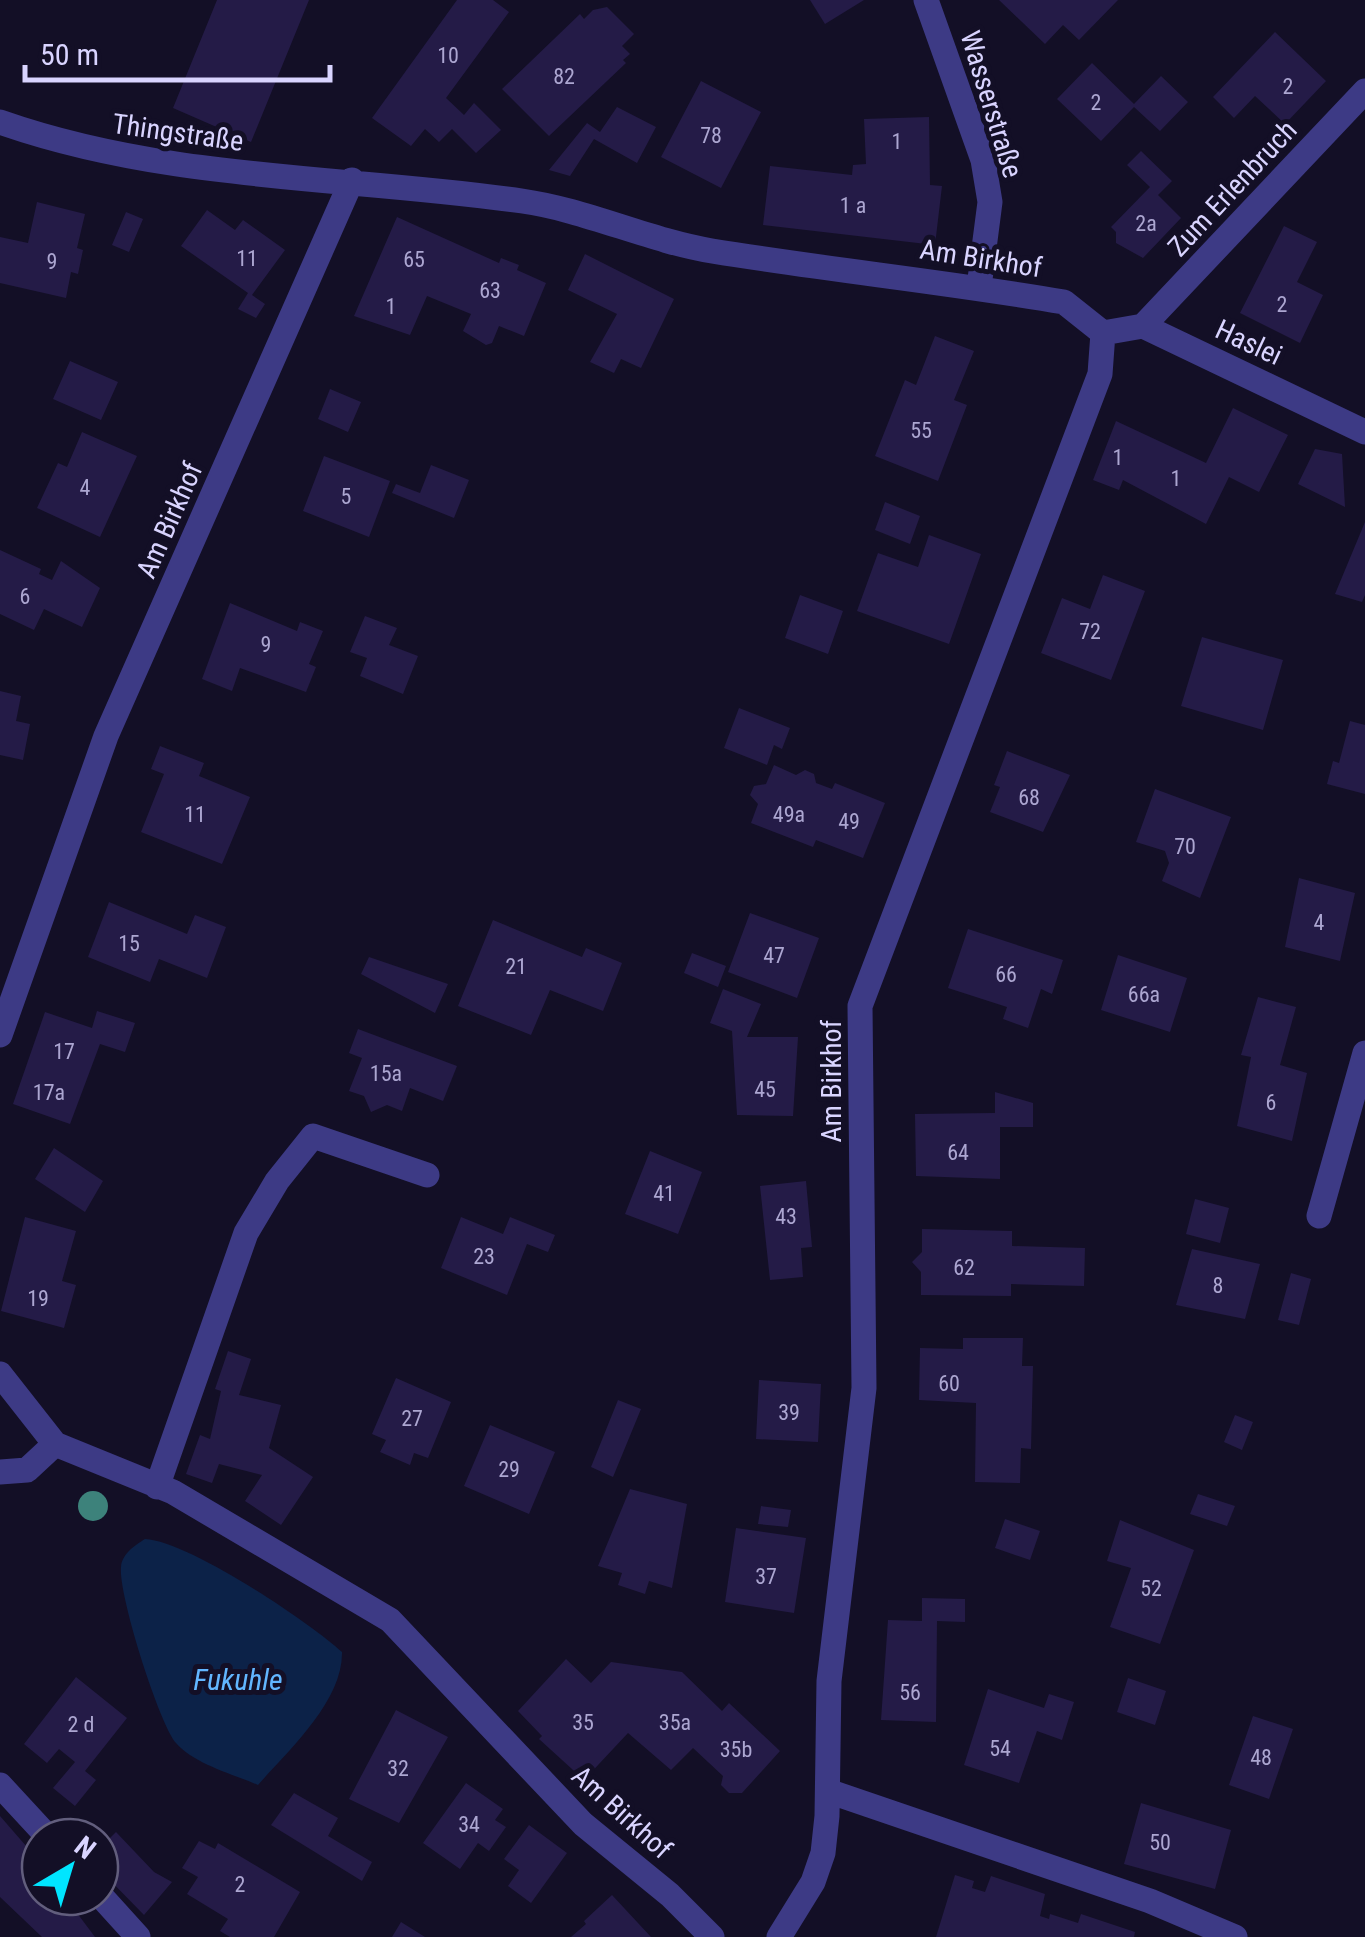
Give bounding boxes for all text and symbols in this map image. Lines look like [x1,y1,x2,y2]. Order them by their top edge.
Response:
scale bar [25,20,330,82]
street label: Wasserstraße [954,27,1029,182]
text: 50 m [40,37,99,72]
house number: 10 [437,43,459,68]
house number: 82 [553,64,575,89]
house number: 2 [1283,74,1293,99]
house number: 2 [1091,90,1101,115]
street label: Thingstraße [110,107,246,158]
street label: Zum Erlenbruch [1161,114,1304,263]
house number: 78 [700,123,722,148]
house number: 1 [892,129,902,154]
house number: 1 a [840,193,866,218]
house number: 2a [1135,211,1157,236]
street label: Am Birkhof [918,233,1044,284]
house number: 11 [236,246,258,271]
house number: 65 [403,247,425,272]
house number: 9 [47,249,57,274]
house number: 63 [479,278,501,303]
house number: 2 [1277,292,1287,317]
house number: 1 [386,294,396,319]
street label: Haslei [1210,313,1287,372]
house number: 55 [910,418,932,443]
house number: 1 [1113,445,1123,470]
street label: Am Birkhof [129,457,210,583]
house number: 1 [1171,466,1181,491]
house number: 4 [80,475,91,500]
house number: 5 [341,484,351,509]
house number: 6 [20,584,30,609]
house number: 72 [1079,619,1101,644]
house number: 9 [261,632,271,657]
house number: 68 [1018,785,1040,810]
house number: 11 [184,802,206,827]
house number: 49a [773,802,805,827]
house number: 49 [838,809,860,834]
house number: 70 [1174,834,1196,859]
house number: 4 [1314,910,1325,935]
house number: 15 [118,931,140,956]
house number: 47 [763,943,785,968]
house number: 21 [505,954,527,979]
house number: 66 [995,962,1017,987]
house number: 66a [1128,982,1160,1007]
street label: Am Birkhof [815,1019,848,1142]
house number: 17 [53,1039,75,1064]
house number: 15a [370,1061,402,1086]
house number: 45 [754,1077,776,1102]
house number: 17a [33,1080,65,1105]
house number: 6 [1266,1090,1276,1115]
house number: 64 [947,1140,969,1165]
house number: 41 [653,1181,675,1206]
house number: 43 [775,1204,797,1229]
house number: 23 [473,1244,495,1269]
house number: 62 [953,1255,975,1280]
house number: 8 [1213,1273,1223,1298]
house number: 19 [27,1286,49,1311]
house number: 60 [938,1371,960,1396]
house number: 39 [778,1400,800,1425]
house number: 27 [401,1406,423,1431]
house number: 29 [498,1457,520,1482]
house number: 37 [755,1564,777,1589]
house number: 52 [1140,1576,1162,1601]
water label: Fukuhle [193,1662,283,1697]
house number: 56 [899,1680,921,1705]
house number: 35 [572,1710,594,1735]
house number: 35a [659,1710,691,1735]
house number: 2 d [68,1712,94,1737]
house number: 54 [989,1736,1011,1761]
house number: 35b [720,1737,752,1762]
house number: 48 [1250,1745,1272,1770]
house number: 32 [387,1756,409,1781]
street label: Am Birkhof [565,1759,678,1866]
house number: 34 [458,1812,480,1837]
north arrow [20,1817,120,1917]
text: N [68,1829,102,1866]
house number: 50 [1149,1830,1171,1855]
house number: 2 [235,1872,245,1897]

